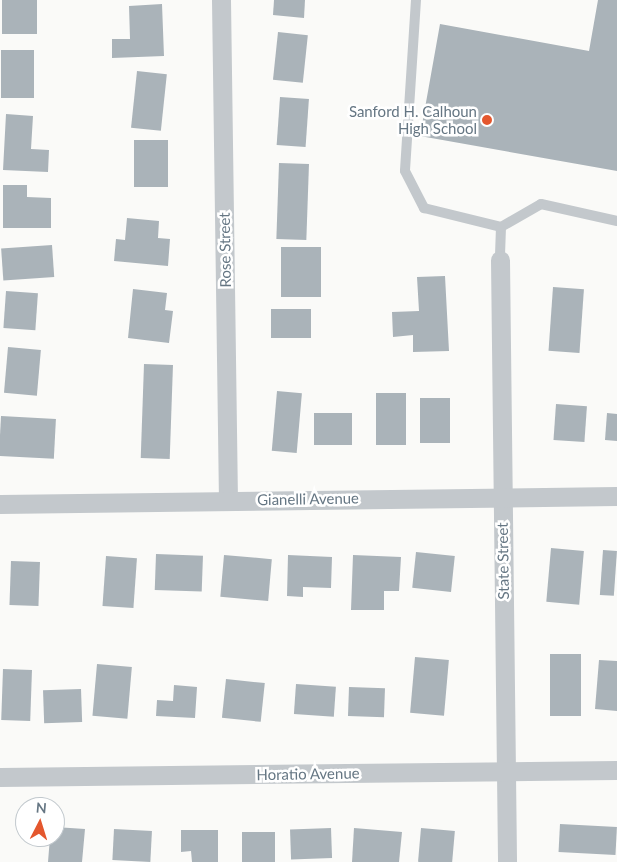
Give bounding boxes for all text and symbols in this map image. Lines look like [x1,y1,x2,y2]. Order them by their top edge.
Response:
place label: Sanford H. Calhoun High School [349,102,477,137]
marker: Sanford H. Calhoun High School [481,114,493,126]
street label: Rose Street [215,212,235,288]
street label: Gianelli Avenue [257,489,359,509]
street label: State Street [493,522,513,600]
street label: Horatio Avenue [256,764,360,784]
north arrow [15,797,65,847]
text: N [35,799,47,816]

